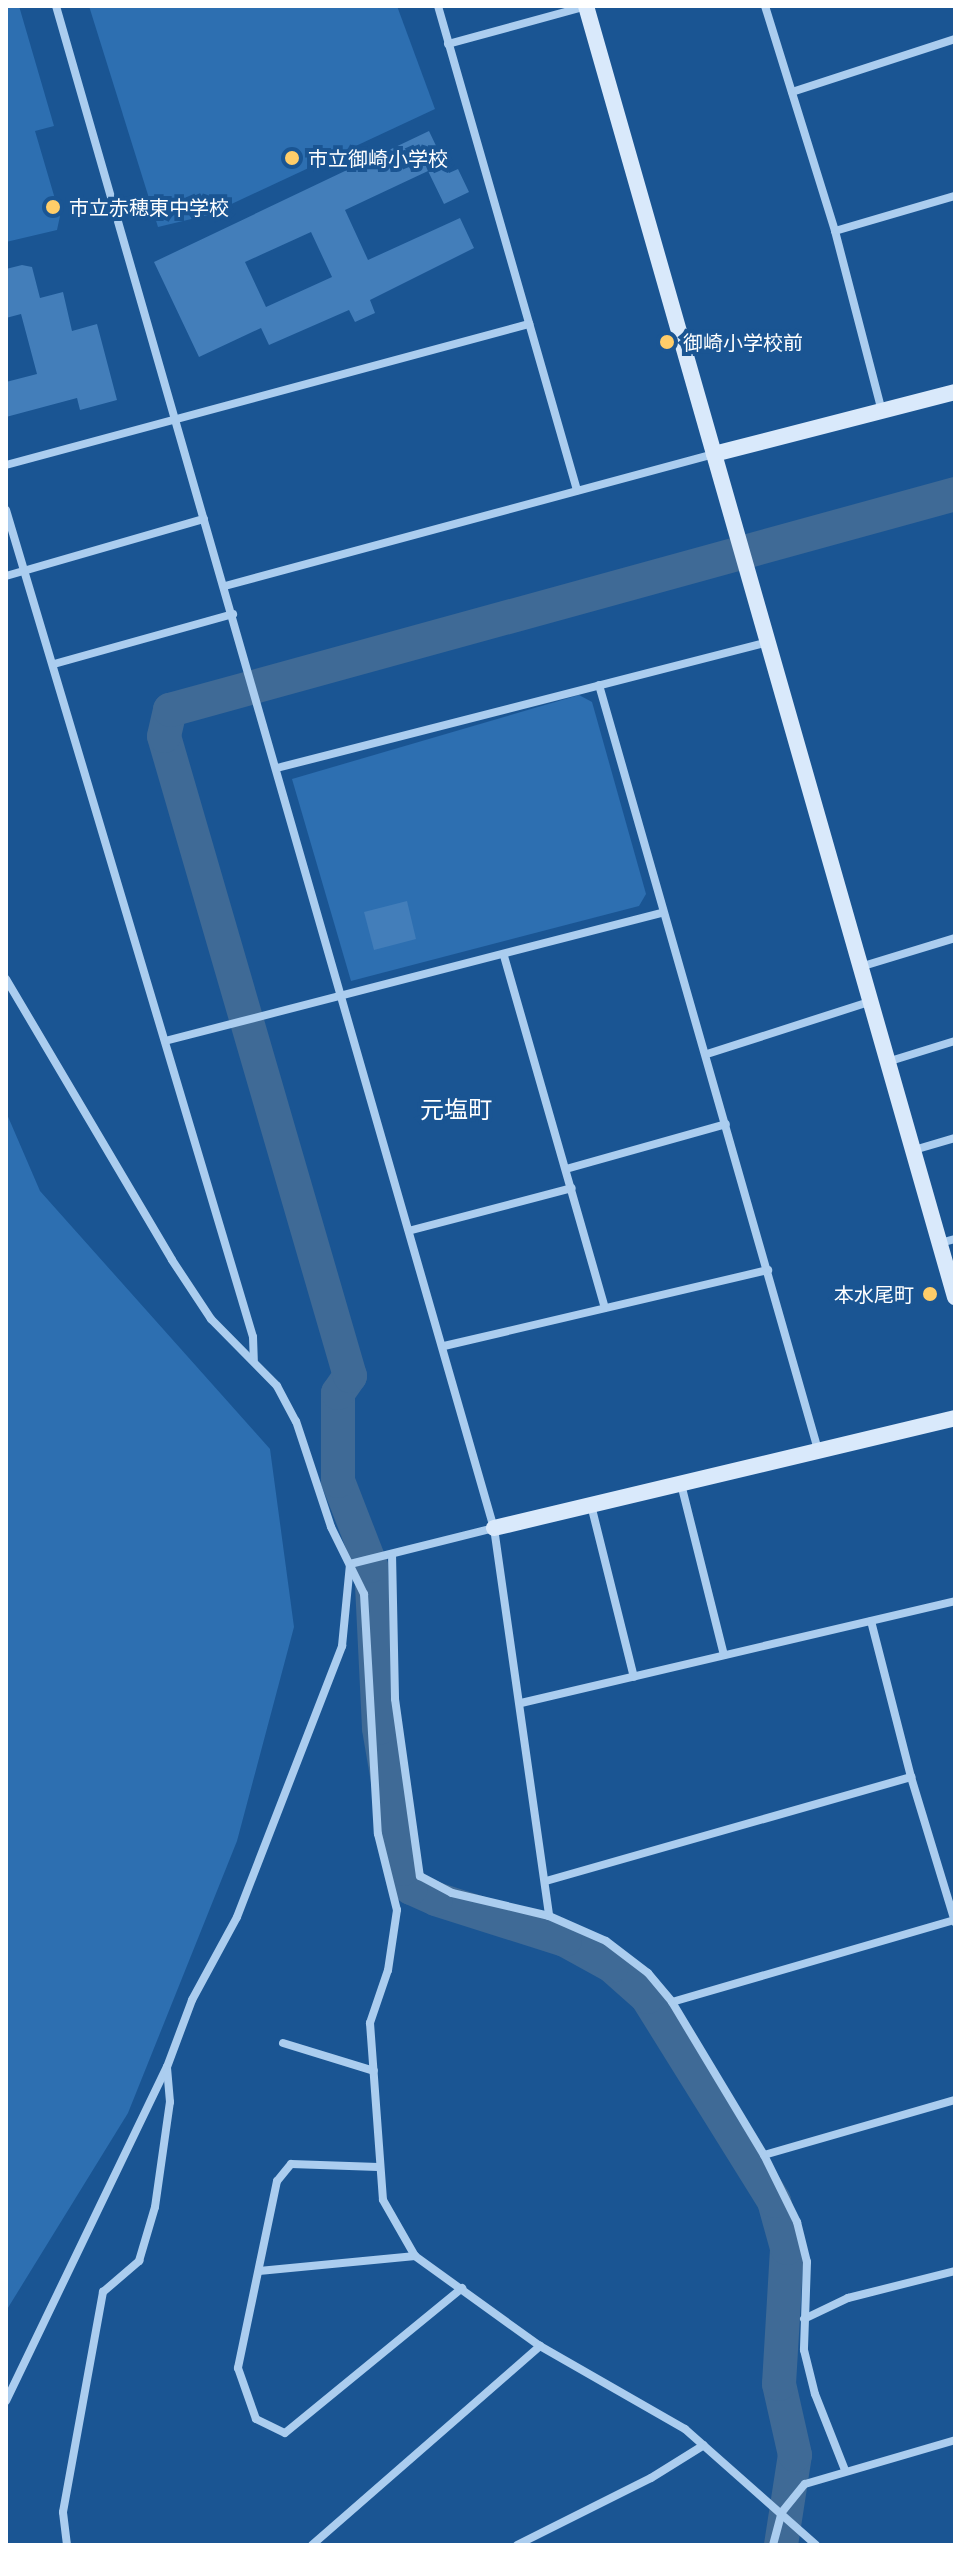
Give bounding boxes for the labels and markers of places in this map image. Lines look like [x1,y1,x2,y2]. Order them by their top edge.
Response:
place label: 市立御崎小学校 [308,146,448,170]
marker: 市立御崎小学校 [283,149,301,167]
place label: 市立赤穂東中学校 [69,195,229,219]
marker: 市立赤穂東中学校 [44,198,62,216]
place label: 御崎小学校前 [683,330,803,354]
marker: 御崎小学校前 [658,333,676,351]
place label: 本水尾町 [834,1282,914,1306]
marker: 本水尾町 [921,1285,939,1303]

